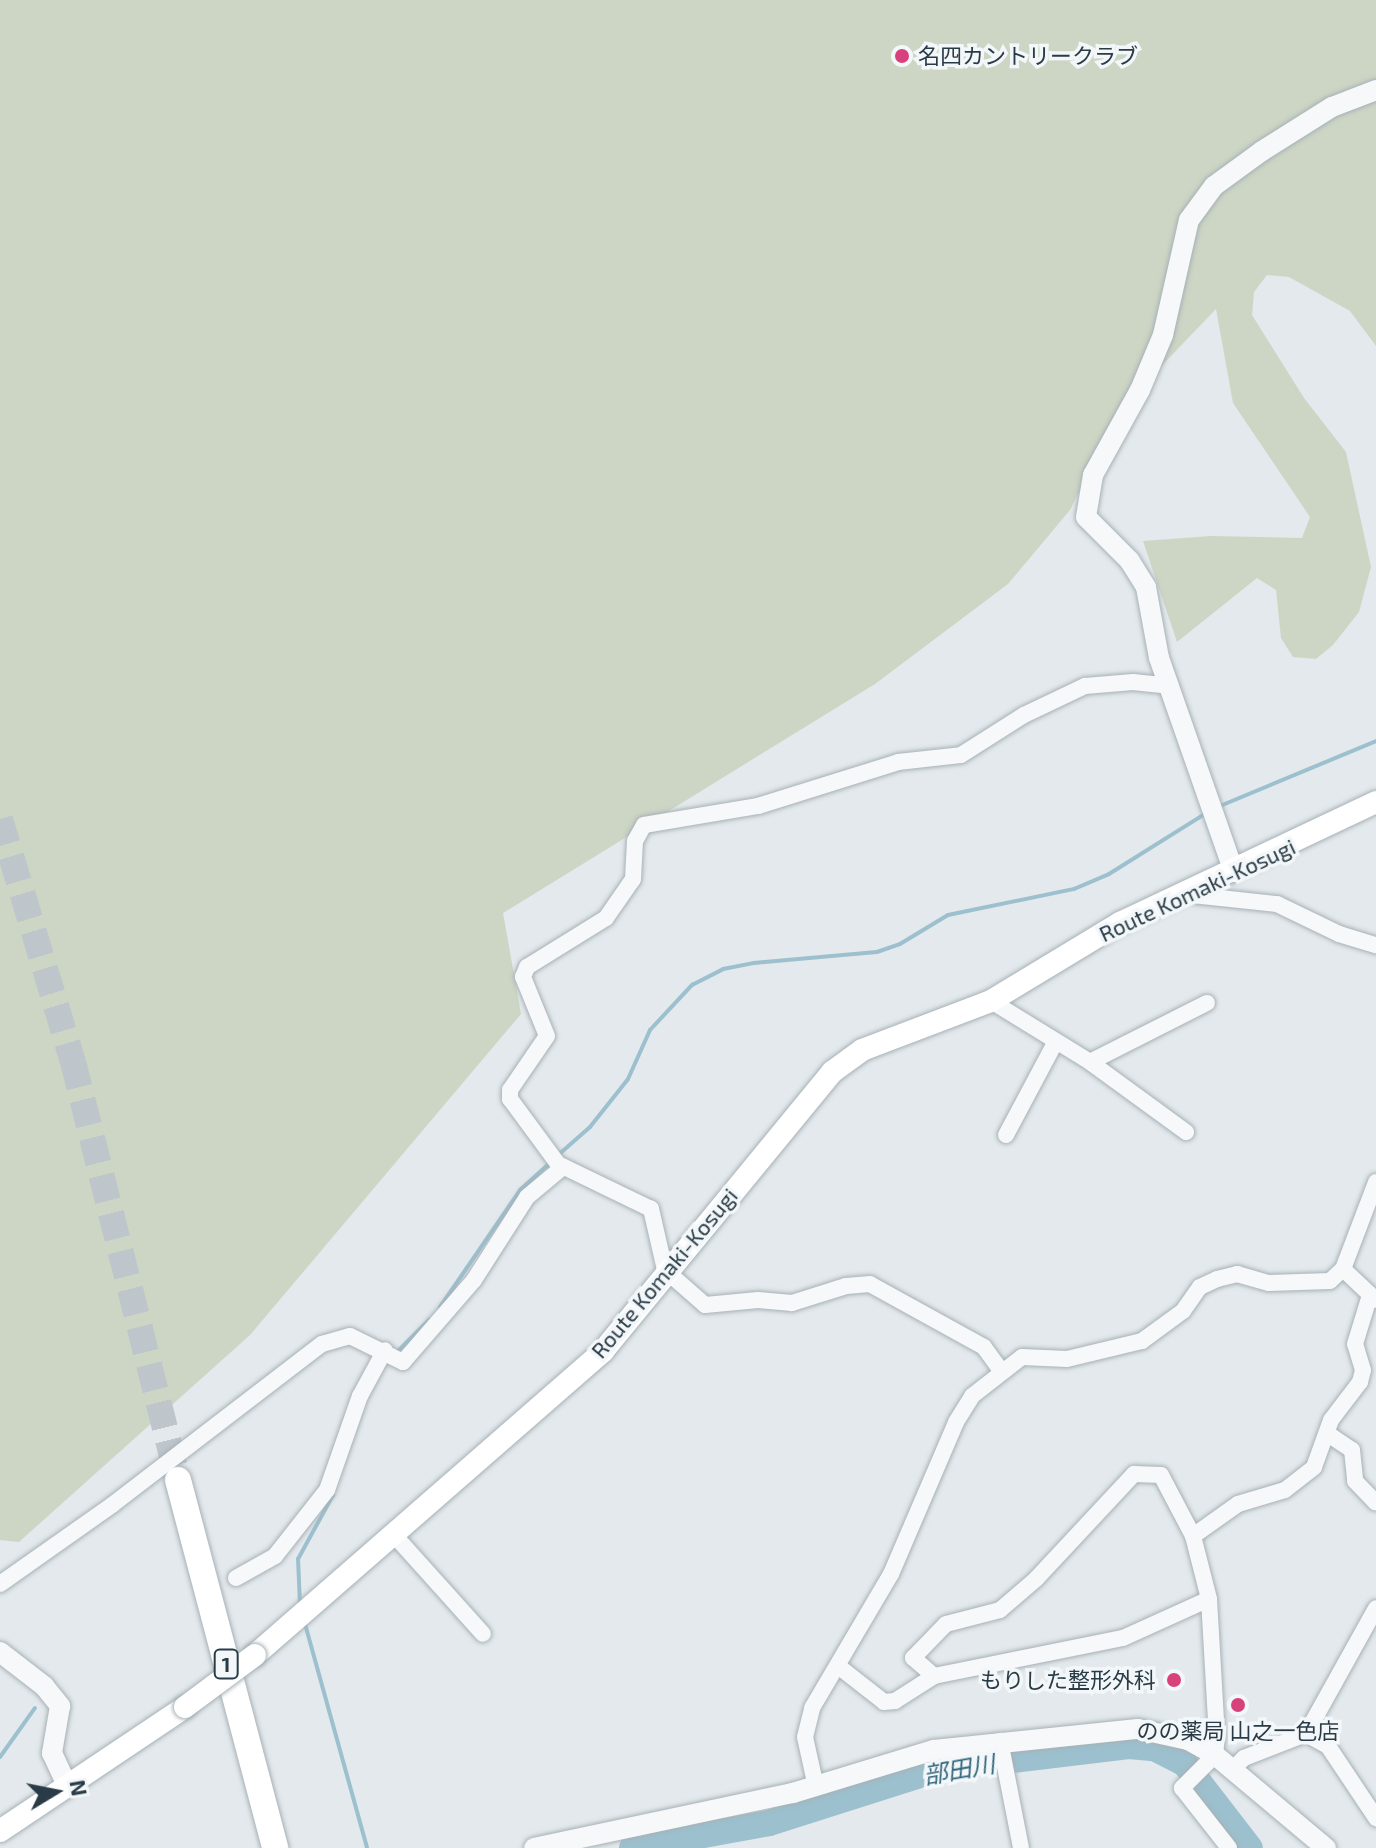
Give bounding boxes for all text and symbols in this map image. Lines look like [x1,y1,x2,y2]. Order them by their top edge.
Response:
place label: 名四カントリークラブ [918,43,1138,69]
marker: 名四カントリークラブ [893,47,911,65]
street label: Route Komaki-Kosugi [1095,833,1299,947]
street label: Route Komaki-Kosugi [585,1183,743,1363]
road number: 1 [212,1648,240,1680]
place label: もりした整形外科 [980,1667,1156,1693]
marker: もりした整形外科 [1163,1669,1185,1691]
marker: のの薬局 山之一色店 [1229,1696,1247,1714]
place label: のの薬局 山之一色店 [1137,1718,1339,1744]
water label: 部田川 [921,1749,997,1789]
north arrow [16,1752,96,1832]
text: N [65,1778,94,1798]

